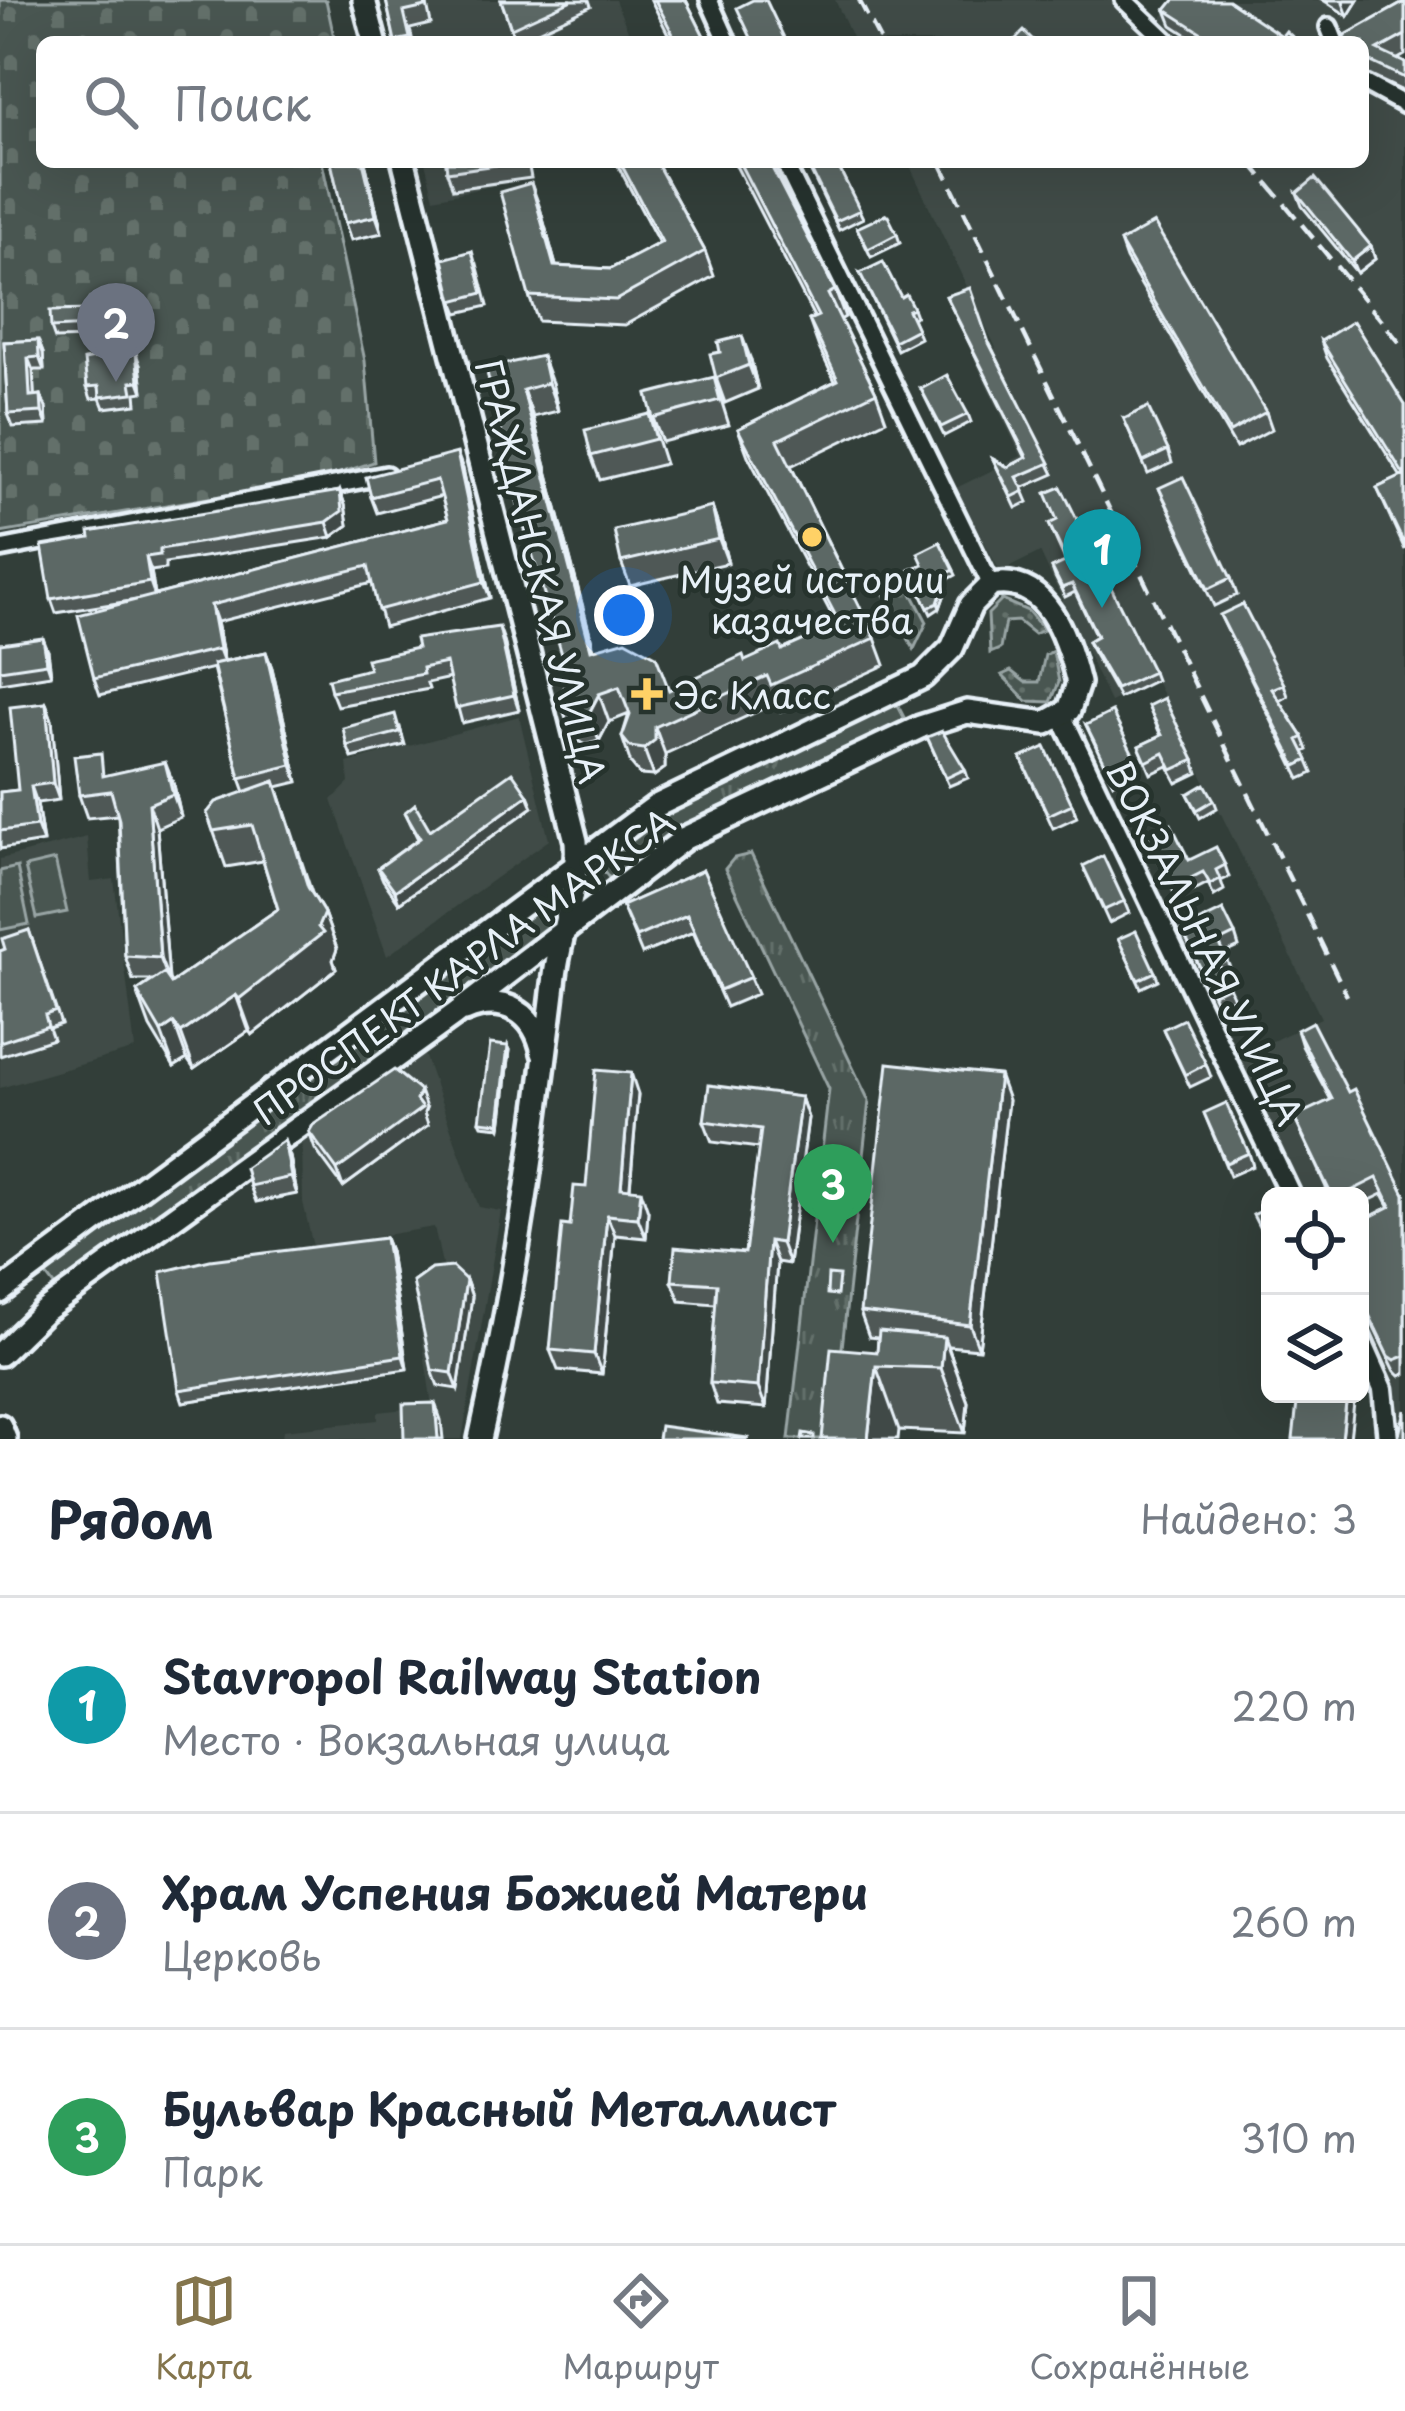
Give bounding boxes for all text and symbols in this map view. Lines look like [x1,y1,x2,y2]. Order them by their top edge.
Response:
search box [36,36,1369,168]
text: Поиск [174,68,311,136]
icon: search [78,69,144,135]
pin: 2 [77,283,155,382]
street label: ГРАЖДАНСКАЯ УЛИЦА [463,353,621,789]
pin: 1 [1063,509,1141,608]
marker: Музей истории казачества [799,524,825,550]
place label: Музей истории казачества [679,551,945,646]
your location [594,585,654,645]
place label: Эс Класс [674,667,831,721]
marker: Эс Класс [631,678,663,710]
street label: ВОКЗАЛЬНАЯ УЛИЦА [1094,750,1318,1134]
street label: ПРОСПЕКТ КАРЛА МАРКСА [241,793,685,1137]
pin: 3 [794,1144,872,1243]
map controls [1261,1187,1369,1403]
button: locate [1261,1187,1369,1295]
button: layers [1261,1295,1369,1403]
text: Рядом [48,1479,214,1556]
text: Найдено: 3 [1140,1488,1357,1547]
text: Stavropol Railway Station [162,1641,762,1709]
text: 1 [78,1675,96,1734]
text: 220 m [1232,1675,1357,1734]
text: Место · Вокзальная улица [162,1709,670,1768]
text: Храм Успения Божией Матери [162,1857,868,1925]
text: 2 [73,1891,101,1950]
text: 260 m [1230,1891,1357,1950]
text: Церковь [162,1925,321,1984]
text: Бульвар Красный Металлист [162,2073,836,2141]
text: 3 [74,2107,100,2166]
text: 310 m [1240,2107,1357,2166]
text: Парк [162,2141,263,2200]
tab: Карта [155,2268,252,2390]
tab: Маршрут [563,2268,719,2390]
tab: Сохранённые [1029,2268,1250,2390]

